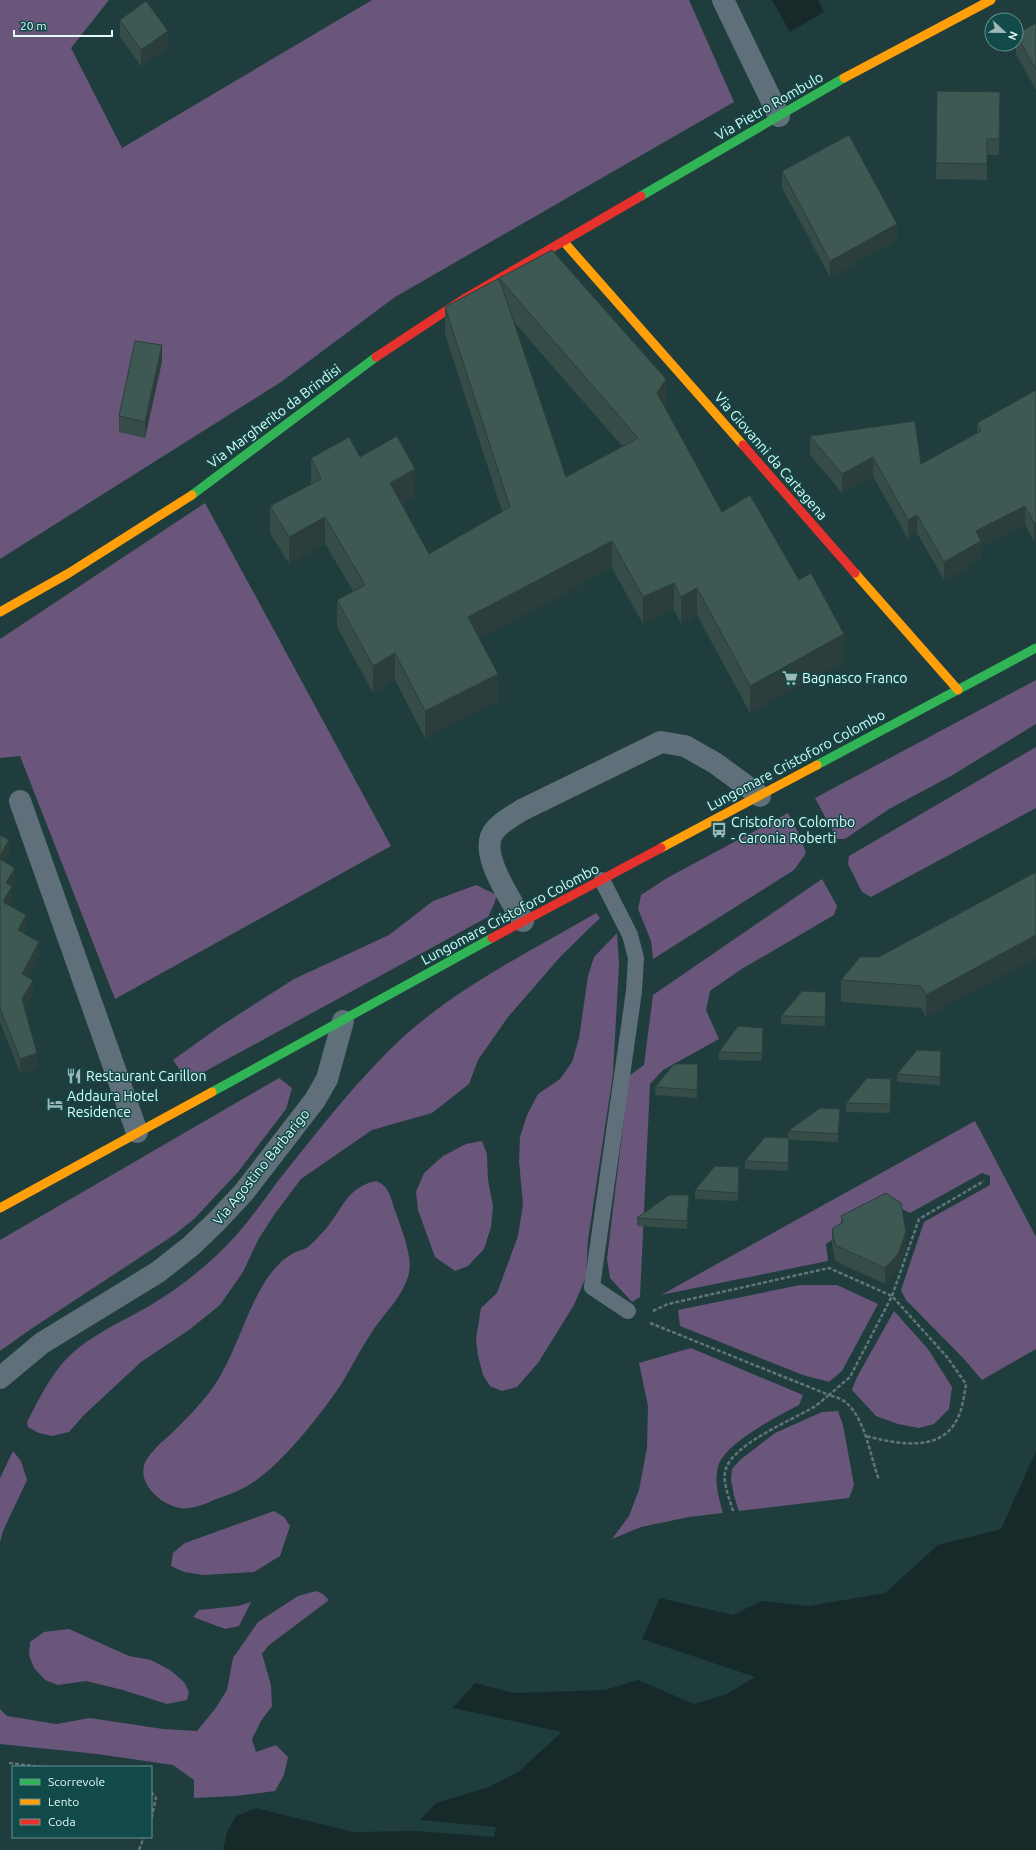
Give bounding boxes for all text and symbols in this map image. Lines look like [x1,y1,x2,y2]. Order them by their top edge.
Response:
scale bar [14,12,112,38]
north arrow [984,12,1024,52]
text: 20 m [20,19,47,32]
text: N [1006,30,1020,42]
street label: Via Pietro Rombulo [712,69,826,143]
street label: Via Margherito da Brindisi [204,361,344,471]
street label: Via Giovanni da Cartagena [711,389,831,523]
supermarket icon: Bagnasco Franco [781,669,799,687]
place label: Bagnasco Franco [802,670,908,686]
street label: Lungomare Cristoforo Colombo [704,706,888,814]
place label: Cristoforo Colombo - Caronia Roberti [731,814,855,846]
bus stop icon: Cristoforo Colombo - Caronia Roberti [710,821,728,839]
street label: Lungomare Cristoforo Colombo [418,860,602,968]
restaurant icon: Restaurant Carillon [65,1067,83,1085]
place label: Restaurant Carillon [86,1068,206,1084]
place label: Addaura Hotel Residence [67,1088,158,1120]
hotel icon: Addaura Hotel Residence [46,1095,64,1113]
street label: Via Agostino Barbarigo [209,1106,313,1228]
legend [12,1766,152,1838]
text: Scorrevole [48,1775,105,1788]
text: Lento [48,1795,79,1808]
text: Coda [48,1815,76,1828]

